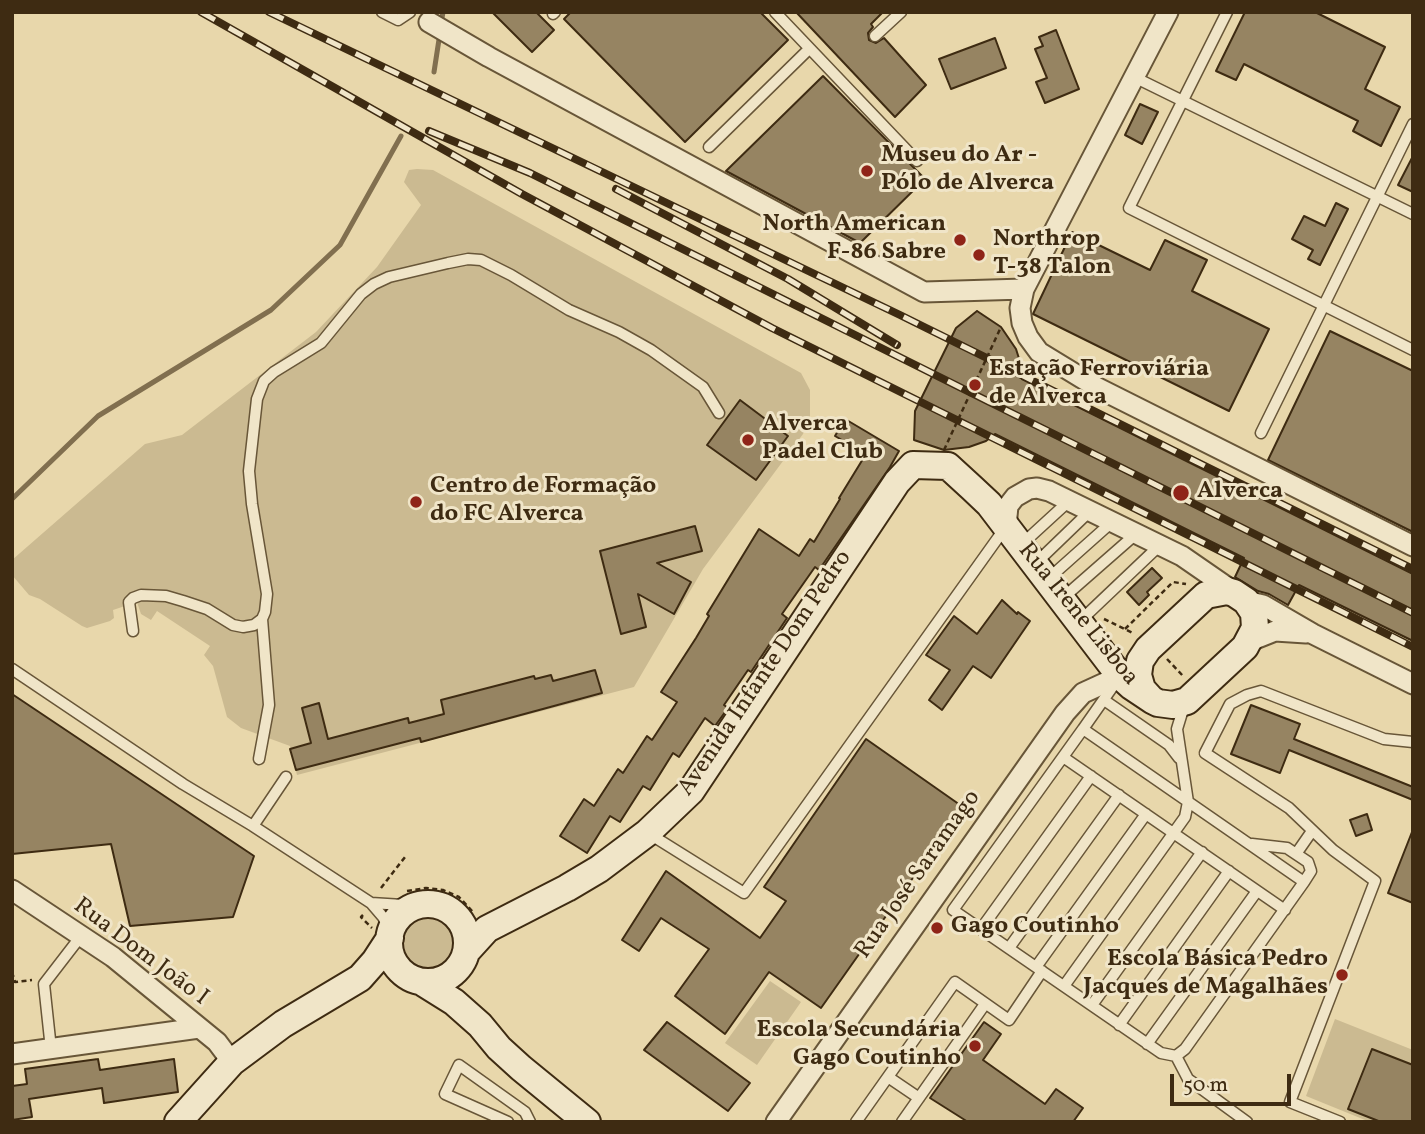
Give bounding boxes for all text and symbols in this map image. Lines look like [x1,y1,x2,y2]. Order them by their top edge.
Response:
place label: Museu do Ar - Pólo de Alverca [881,143,1054,199]
marker: Museu do Ar - Pólo de Alverca [859,163,875,179]
place label: North American F-86 Sabre [762,212,946,268]
place label: Northrop T-38 Talon [993,227,1111,283]
marker: North American F-86 Sabre [952,232,968,248]
marker: Northrop T-38 Talon [971,247,987,263]
place label: Estação Ferroviária de Alverca [989,357,1209,413]
marker: Estação Ferroviária de Alverca [967,377,983,393]
place label: Alverca Padel Club [762,412,883,468]
marker: Alverca Padel Club [740,432,756,448]
place label: Centro de Formação do FC Alverca [430,474,656,530]
place label: Alverca [1197,479,1283,507]
marker: Alverca [1171,483,1191,503]
marker: Centro de Formação do FC Alverca [408,494,424,510]
street label: Rua Irene Lisboa [1010,538,1144,692]
street label: Avenida Infante Dom Pedro [673,546,859,802]
street label: Rua José Saramago [850,785,988,965]
street label: Rua Dom João I [67,893,213,1013]
place label: Gago Coutinho [951,914,1119,942]
marker: Gago Coutinho [929,920,945,936]
place label: Escola Básica Pedro Jacques de Magalhães [1083,947,1328,1003]
marker: Escola Básica Pedro Jacques de Magalhães [1334,967,1350,983]
place label: Escola Secundária Gago Coutinho [756,1018,961,1074]
marker: Escola Secundária Gago Coutinho [967,1038,983,1054]
scale bar [1173,1060,1294,1104]
text: 50 m [1183,1071,1228,1100]

